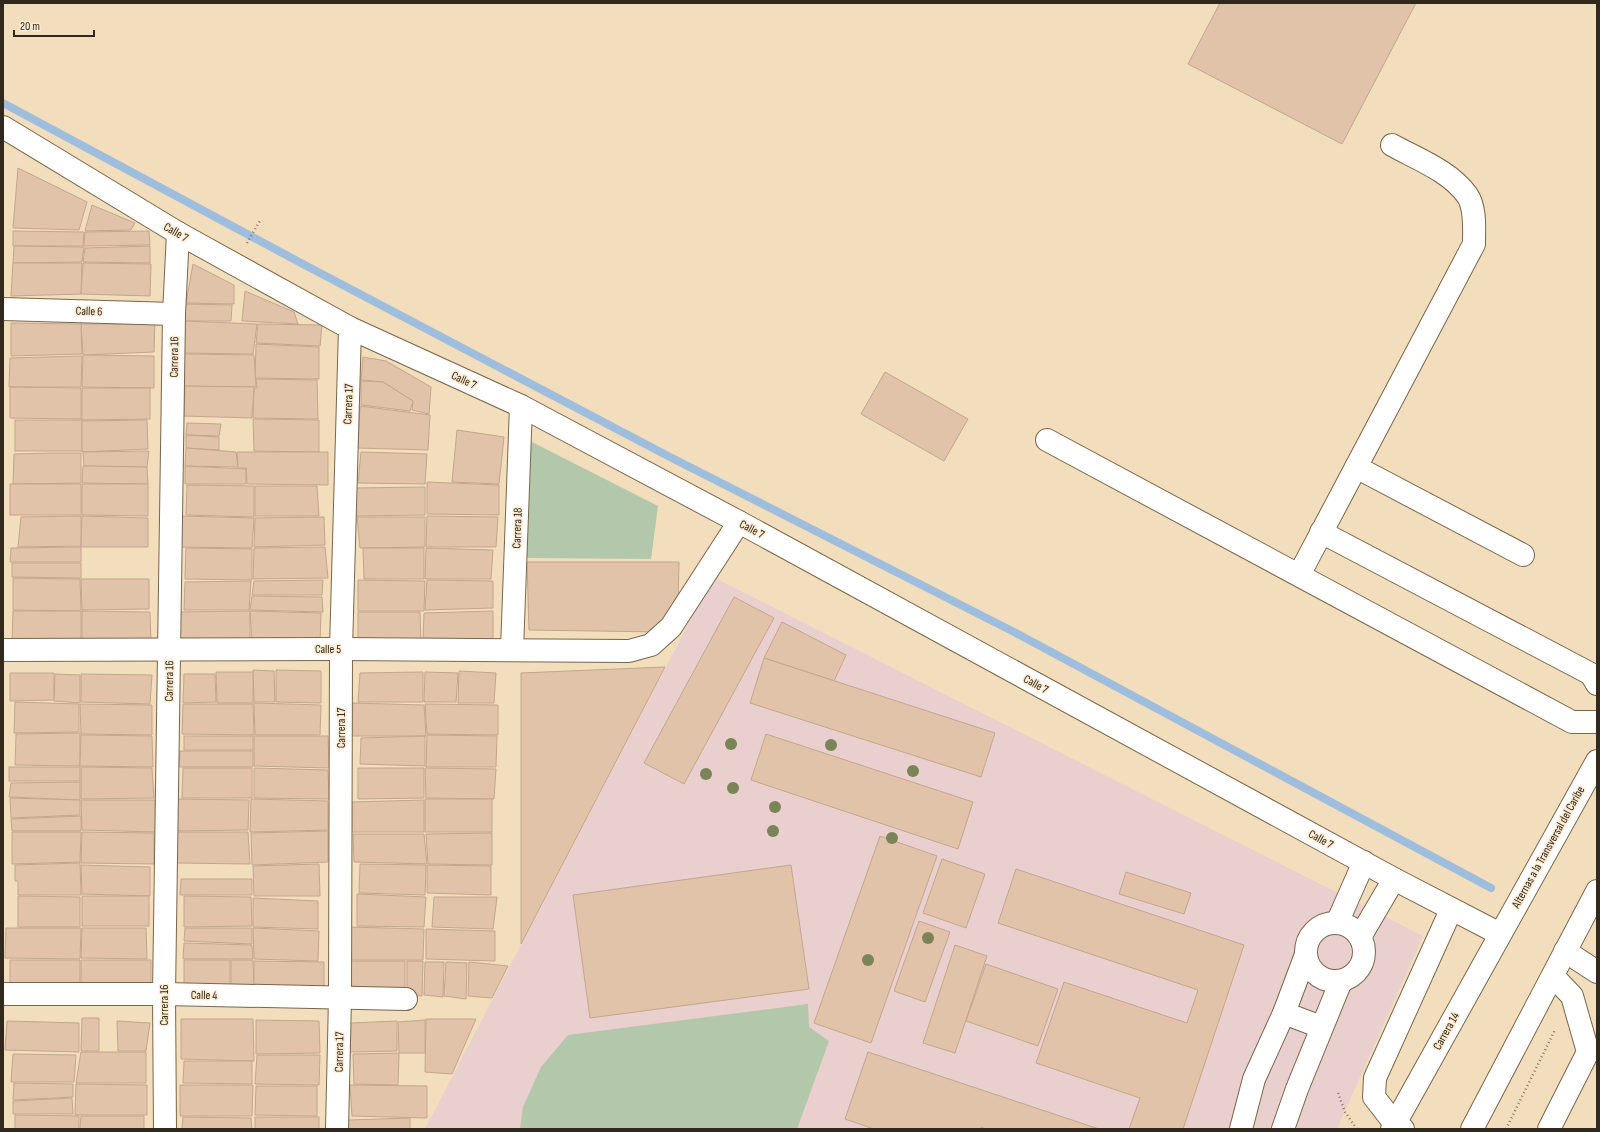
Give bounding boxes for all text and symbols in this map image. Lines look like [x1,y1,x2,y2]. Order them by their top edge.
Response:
scale bar [14,12,94,38]
text: 20 m [20,19,40,34]
street label: Calle 7 [161,219,191,246]
street label: Calle 6 [75,304,103,319]
street label: Carrera 16 [167,336,182,378]
street label: Calle 7 [449,368,479,393]
street label: Carrera 17 [340,383,357,425]
street label: Carrera 18 [509,507,526,549]
street label: Calle 7 [737,517,767,542]
street label: Calle 5 [315,642,341,657]
street label: Carrera 16 [162,660,177,702]
street label: Calle 7 [1021,672,1051,697]
street label: Carrera 17 [334,708,349,748]
street label: Alternas a la Transversal del Caribe [1508,783,1588,912]
street label: Calle 7 [1306,827,1336,852]
street label: Carrera 16 [157,985,172,1026]
street label: Calle 4 [191,988,217,1003]
street label: Carrera 14 [1430,1010,1463,1053]
street label: Carrera 17 [332,1031,347,1072]

